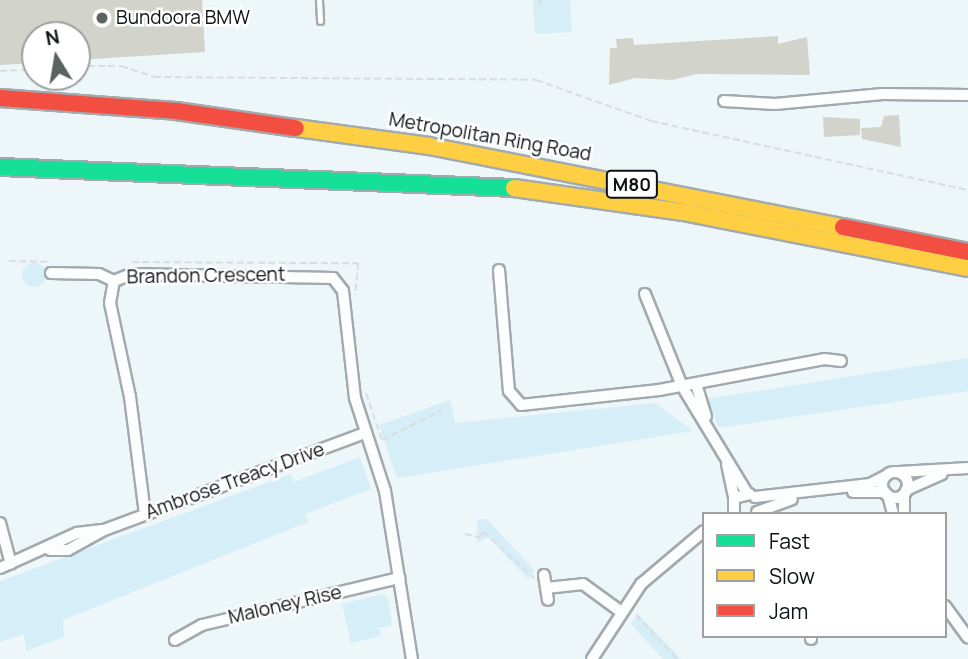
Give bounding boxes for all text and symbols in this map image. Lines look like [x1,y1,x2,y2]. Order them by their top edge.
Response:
place label: Bundoora BMW [116,7,250,29]
marker: Bundoora BMW [94,10,110,26]
north arrow [21,21,91,91]
text: N [43,23,62,51]
street label: Metropolitan Ring Road [387,108,593,166]
road number: M80 [606,169,658,198]
street label: Brandon Crescent [126,263,286,289]
street label: Ambrose Treacy Drive [142,438,328,524]
legend [702,512,947,638]
text: Fast [769,527,810,555]
text: Slow [769,562,815,590]
street label: Maloney Rise [226,581,344,629]
text: Jam [769,597,808,625]

